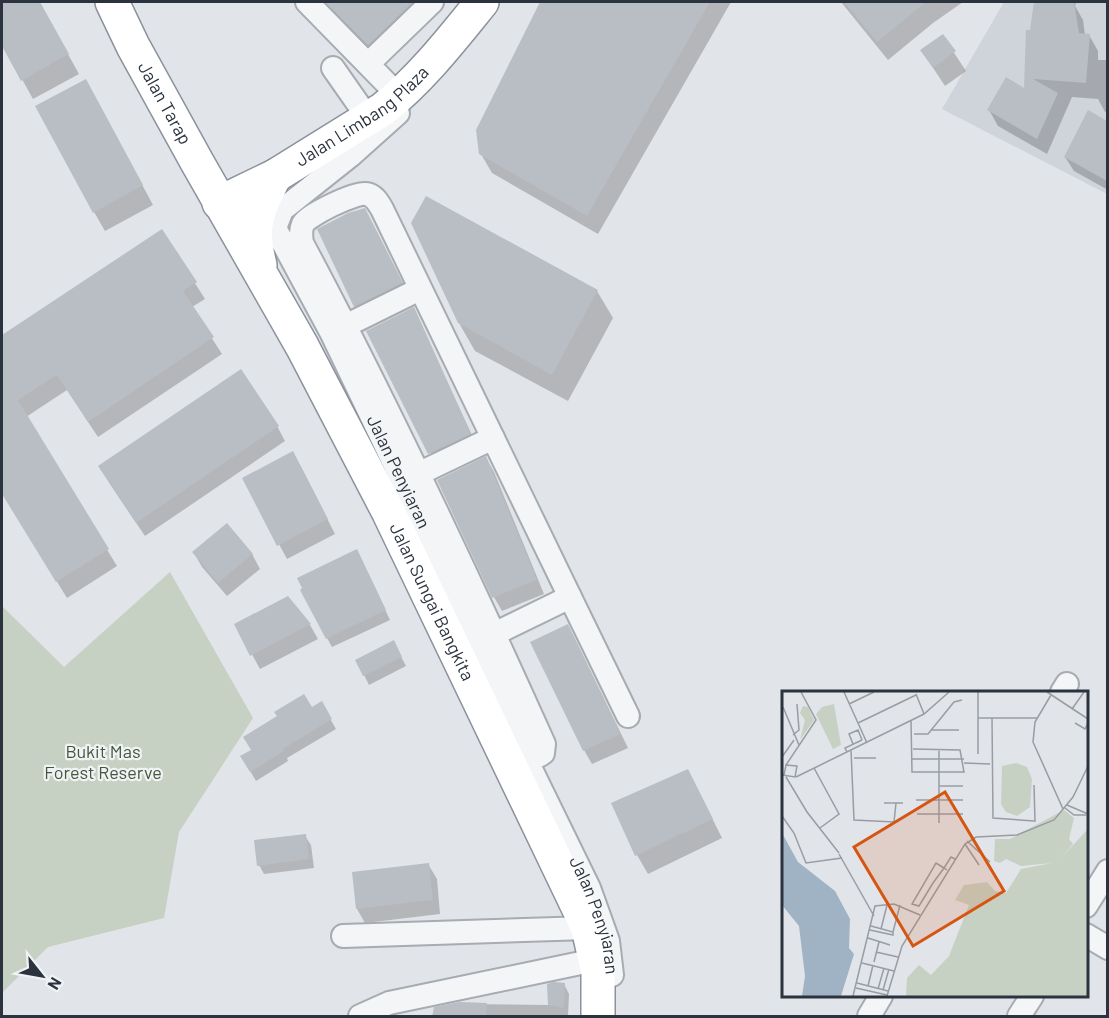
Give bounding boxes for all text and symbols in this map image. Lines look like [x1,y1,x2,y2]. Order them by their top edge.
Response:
street label: Jalan Tarap [134,57,197,148]
street label: Jalan Limbang Plaza [291,61,433,171]
street label: Jalan Penyiaran [363,411,436,532]
street label: Jalan Sungai Bangkita [385,519,480,684]
inset map [782,691,1088,997]
park label: Bukit Mas Forest Reserve [44,740,162,783]
street label: Jalan Penyiaran [565,852,624,975]
north arrow [12,946,72,1006]
text: N [44,975,66,993]

